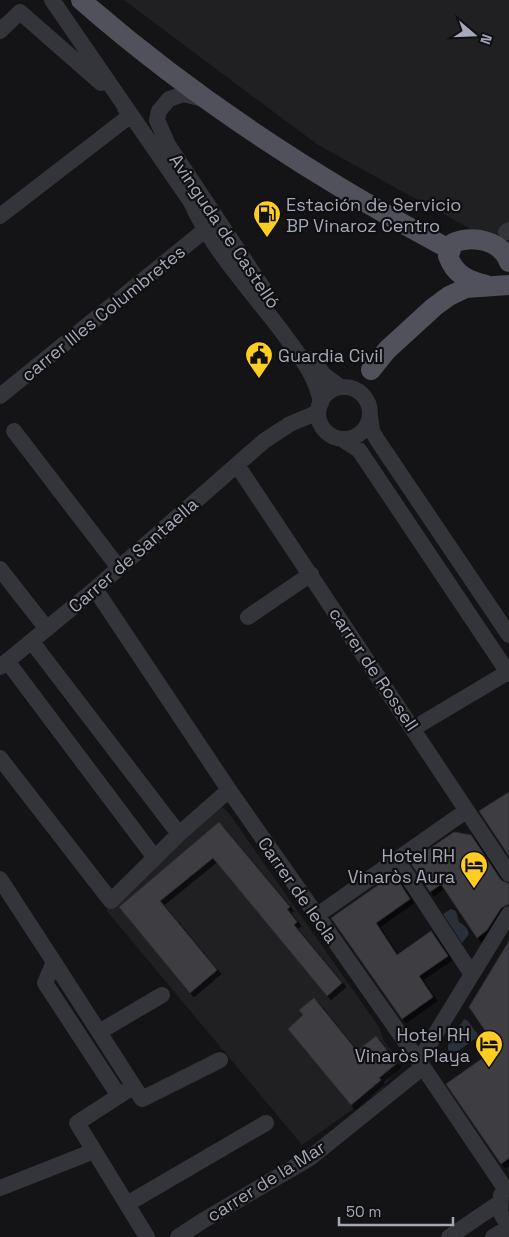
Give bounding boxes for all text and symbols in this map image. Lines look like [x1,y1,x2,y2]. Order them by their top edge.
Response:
north arrow [449,10,499,60]
text: N [476,32,496,47]
street label: Avinguda de Castelló [165,149,285,313]
place label: Estación de Servicio BP Vinaroz Centro [286,193,461,237]
fuel station icon: Estación de Servicio BP Vinaroz Centro [252,199,282,238]
street label: carrer Illes Columbretes [16,240,190,386]
public building icon: Guardia Civil [244,340,274,379]
place label: Guardia Civil [278,344,383,367]
street label: Carrer de Santaella [63,492,203,618]
street label: carrer de Rossell [324,603,424,735]
street label: Carrer de Iecla [253,832,343,948]
place label: Hotel RH Vinaròs Aura [347,844,455,888]
hotel icon: Hotel RH Vinaròs Aura [459,850,489,889]
place label: Hotel RH Vinaròs Playa [355,1023,470,1067]
hotel icon: Hotel RH Vinaròs Playa [474,1029,504,1068]
street label: carrer de la Mar [202,1135,330,1227]
scale bar [339,1194,453,1226]
text: 50 m [346,1202,381,1221]

